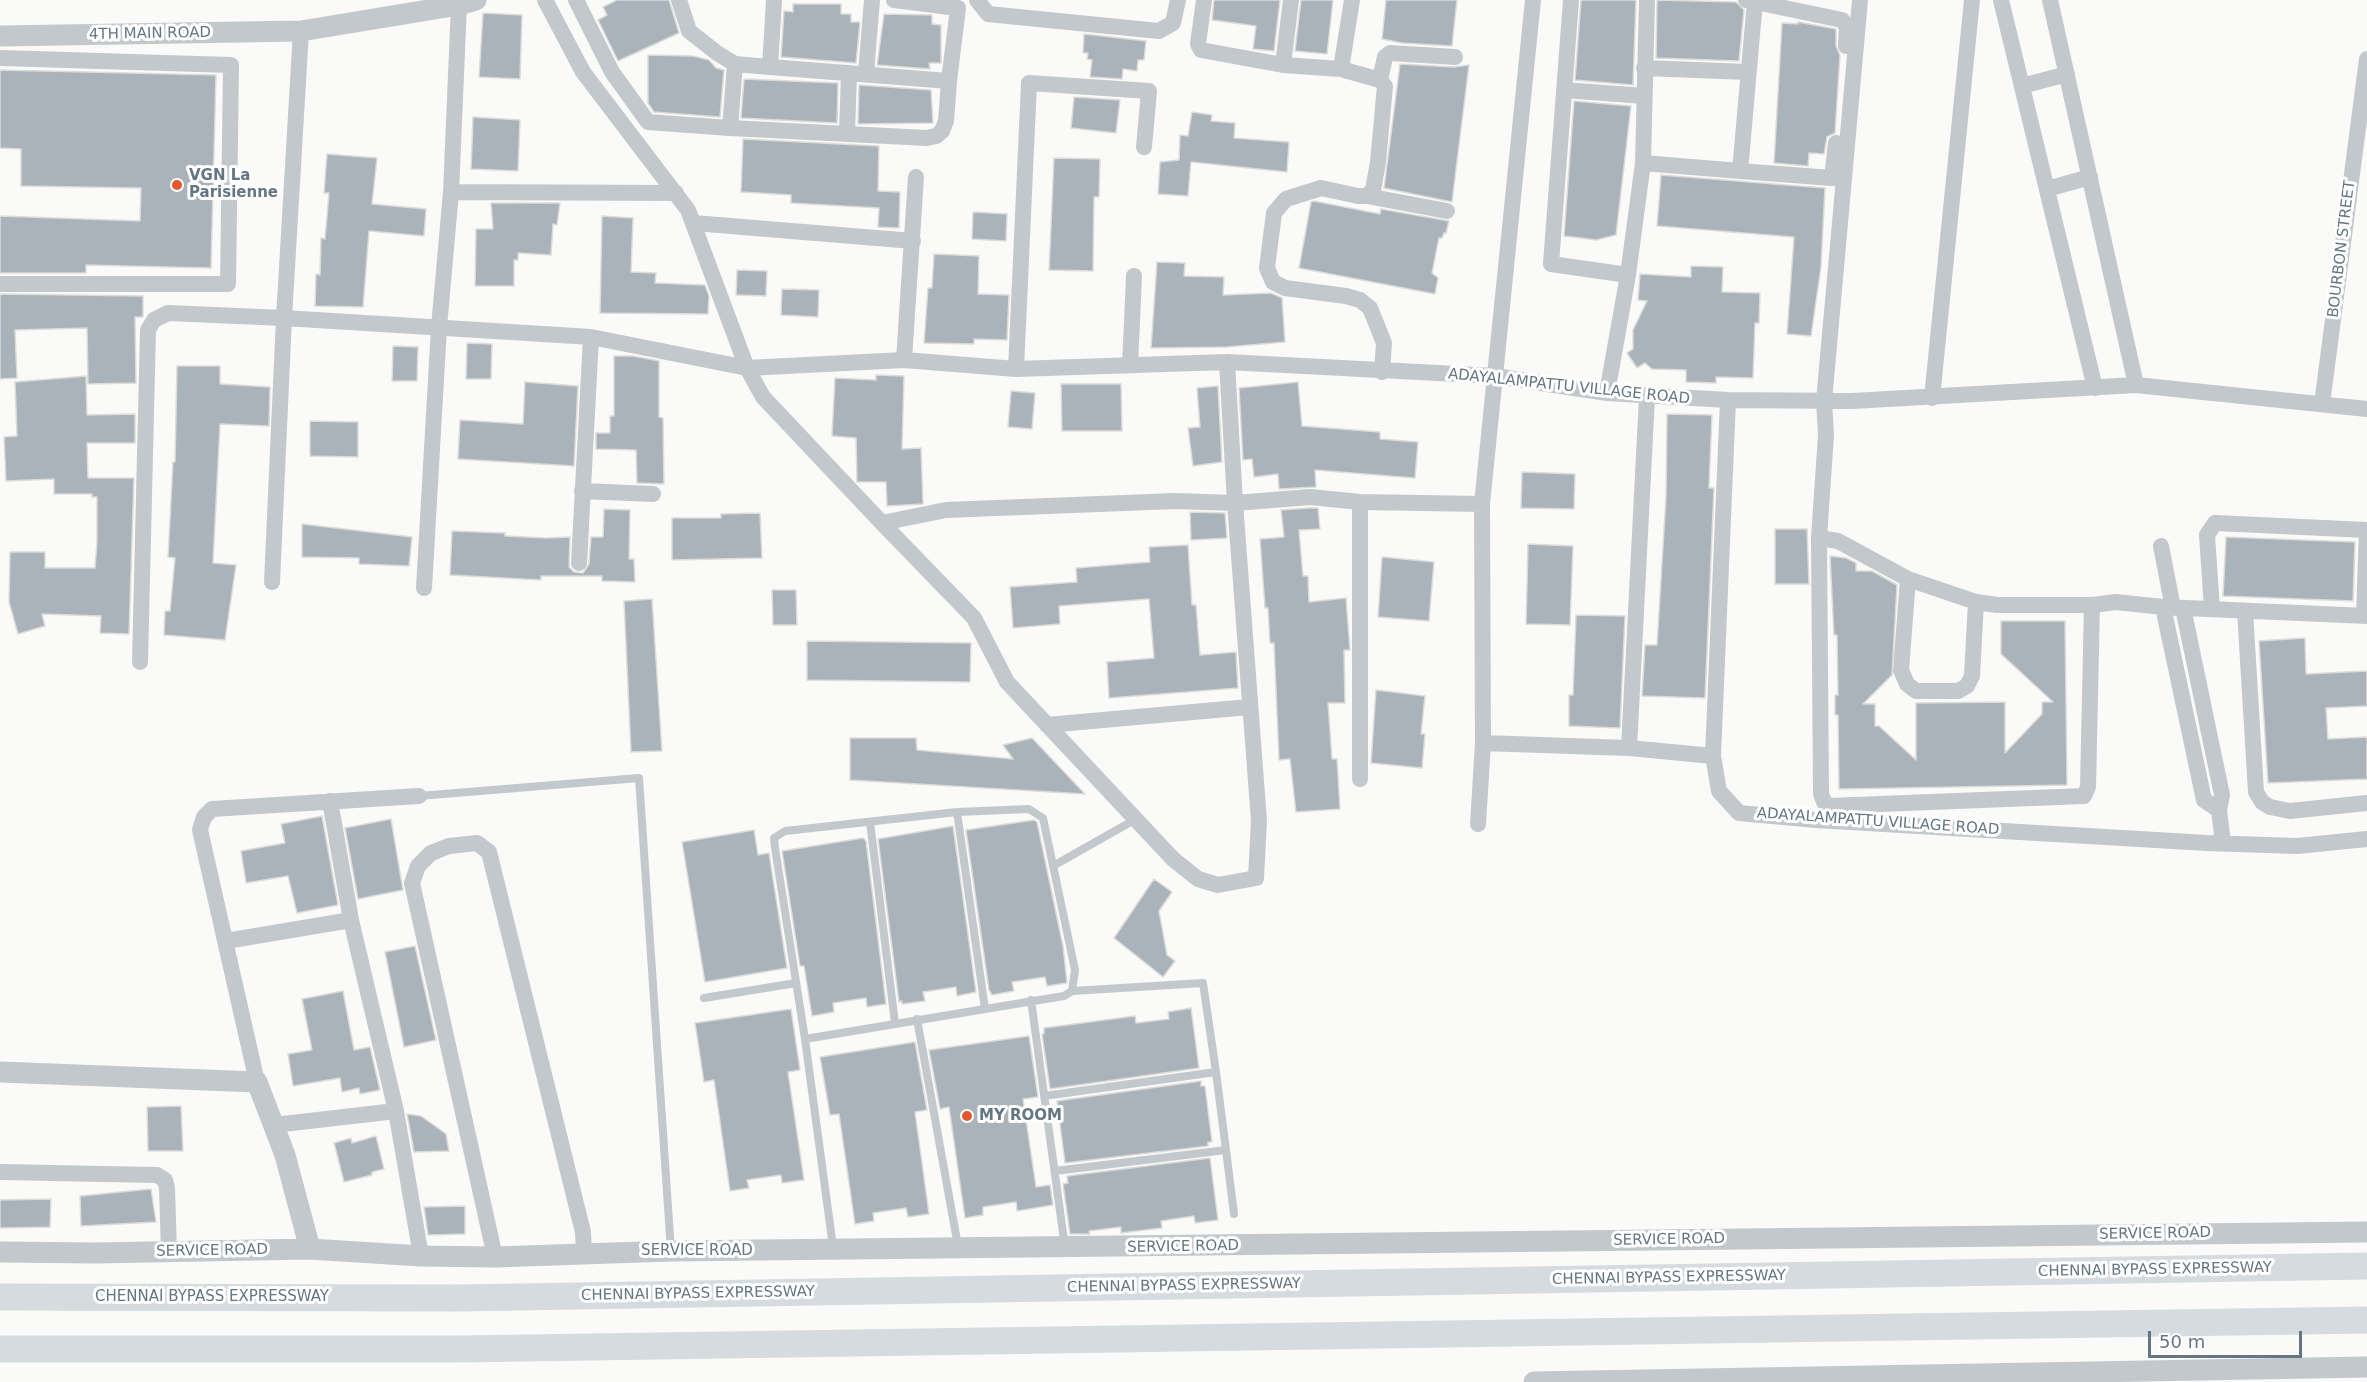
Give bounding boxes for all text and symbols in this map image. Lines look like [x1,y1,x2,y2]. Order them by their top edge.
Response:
street label: 4TH MAIN ROAD [89,24,211,44]
place label: VGN La Parisienne [189,167,278,202]
marker: VGN La Parisienne [170,178,184,192]
street label: BOURBON STREET [2325,179,2359,319]
street label: ADAYALAMPATTU VILLAGE ROAD [1447,365,1691,409]
street label: ADAYALAMPATTU VILLAGE ROAD [1756,805,2000,839]
place label: MY ROOM [979,1107,1062,1125]
marker: MY ROOM [960,1109,974,1123]
street label: SERVICE ROAD [2099,1224,2211,1244]
street label: SERVICE ROAD [1613,1230,1725,1250]
street label: SERVICE ROAD [1127,1237,1239,1257]
street label: SERVICE ROAD [156,1241,268,1261]
street label: SERVICE ROAD [641,1242,753,1260]
street label: CHENNAI BYPASS EXPRESSWAY [2038,1259,2272,1281]
street label: CHENNAI BYPASS EXPRESSWAY [1552,1267,1786,1289]
street label: CHENNAI BYPASS EXPRESSWAY [1067,1275,1301,1297]
street label: CHENNAI BYPASS EXPRESSWAY [581,1283,815,1305]
street label: CHENNAI BYPASS EXPRESSWAY [95,1288,329,1306]
scale bar [2151,1319,2306,1357]
text: 50 m [2159,1331,2205,1352]

